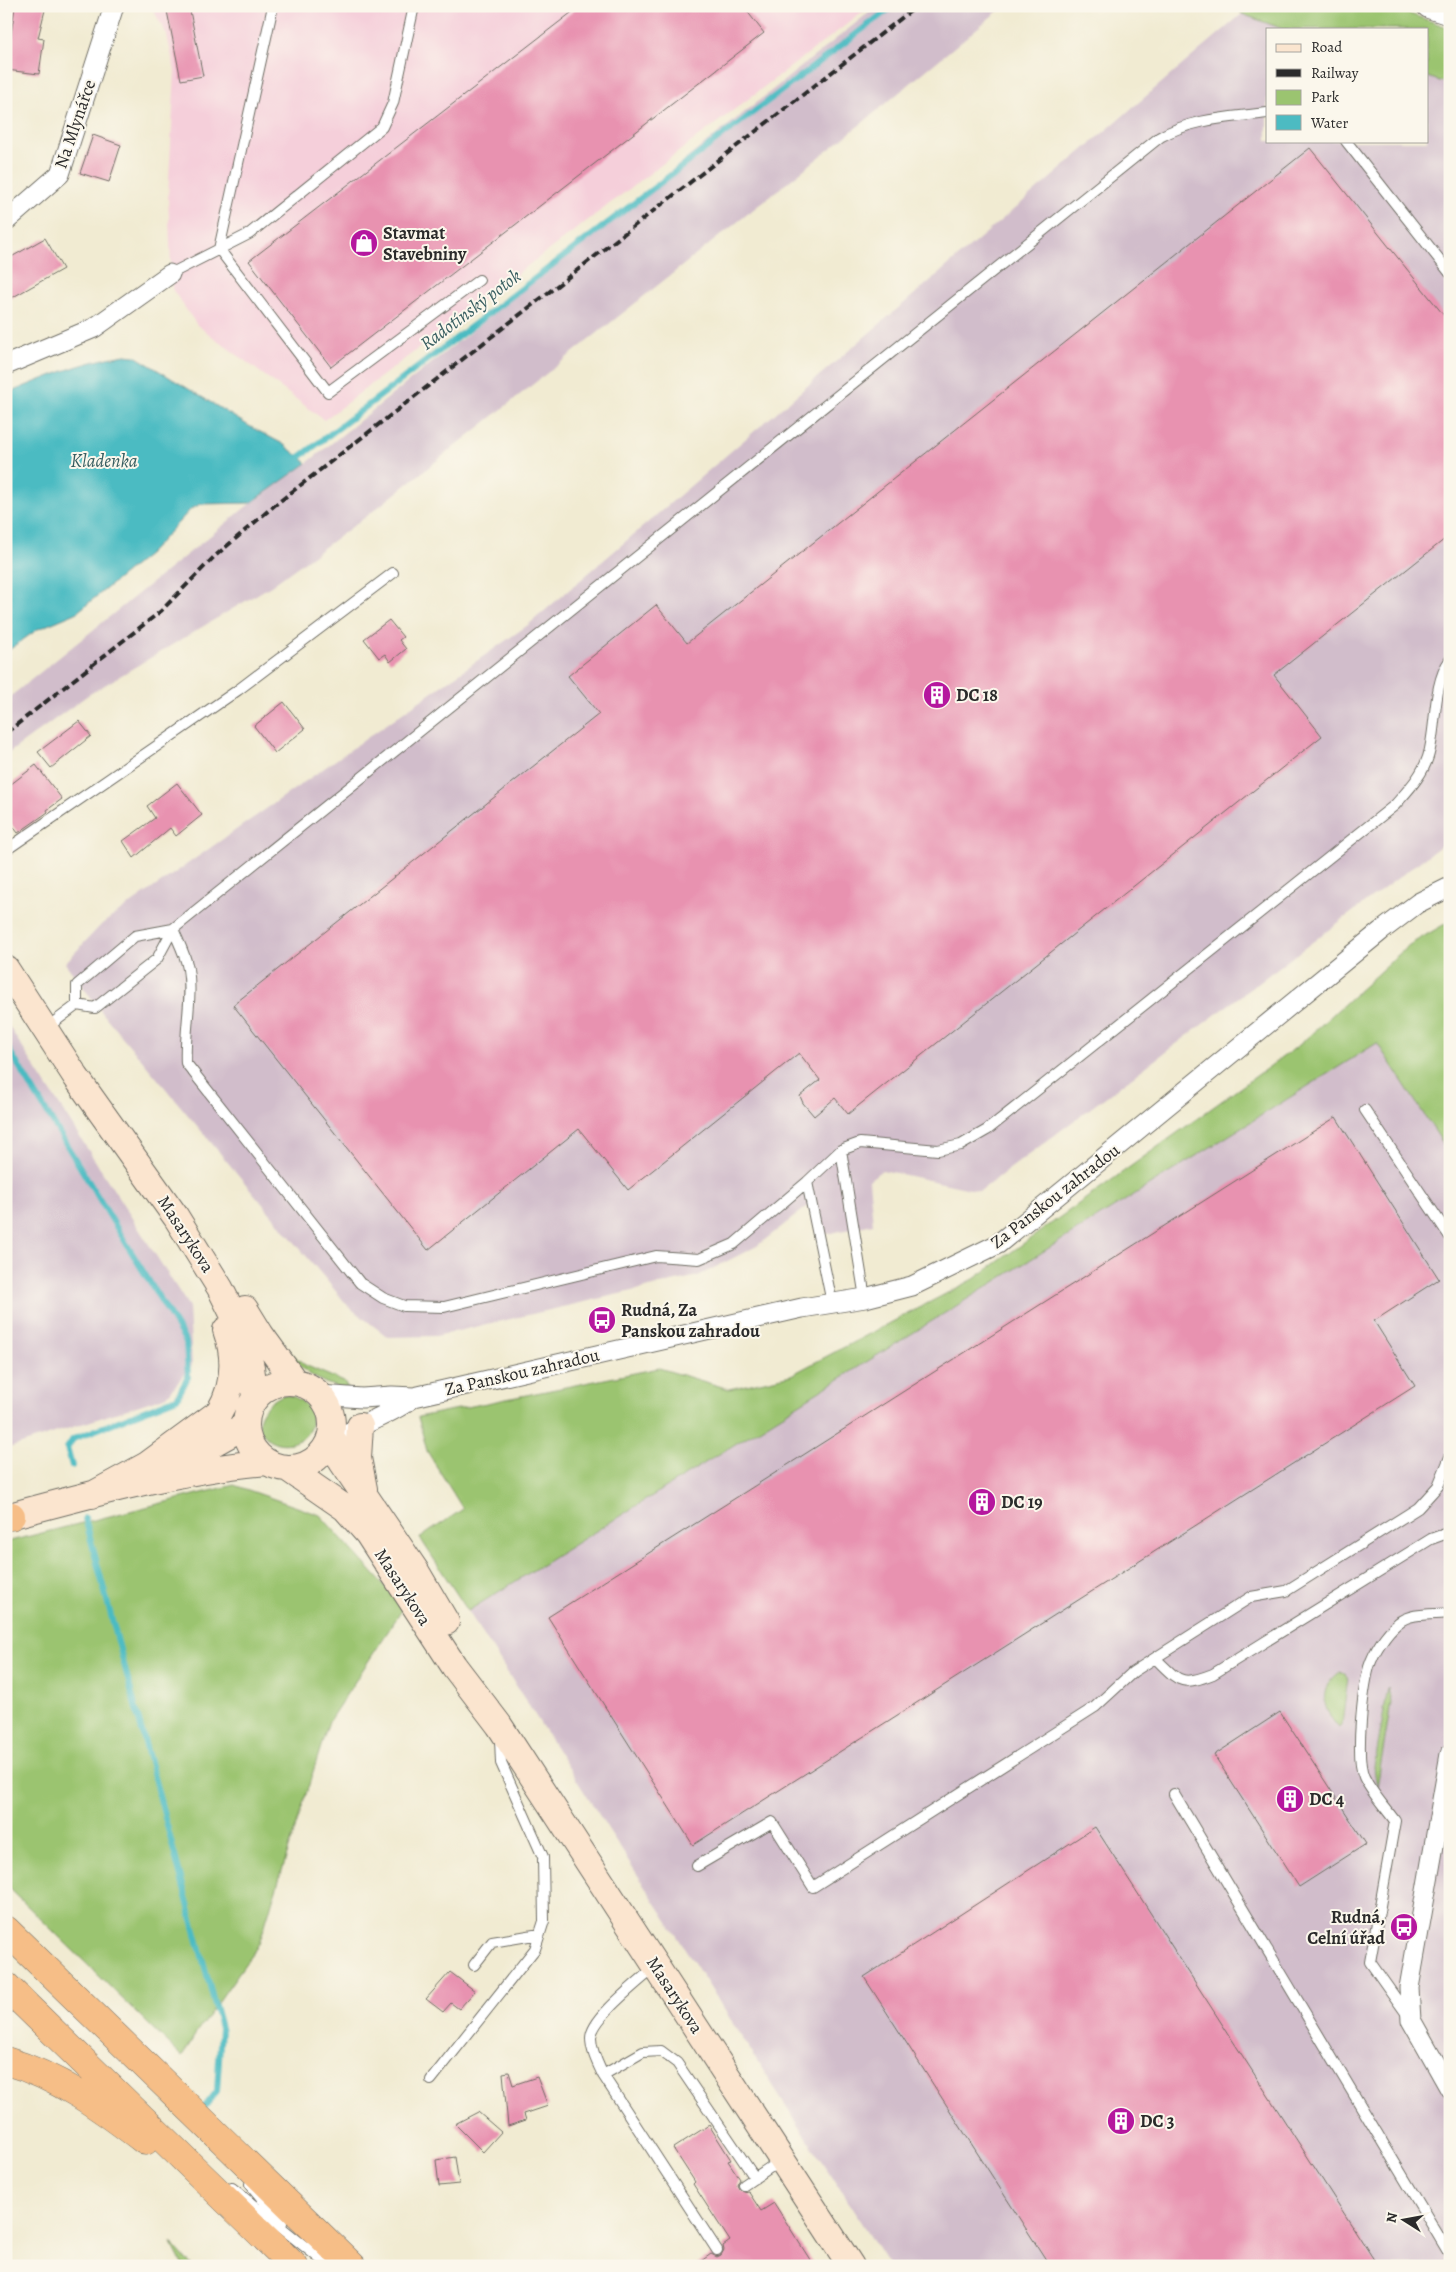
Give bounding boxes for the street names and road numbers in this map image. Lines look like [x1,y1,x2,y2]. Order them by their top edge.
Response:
street label: Na Mlynářce [49,76,101,172]
street label: Za Panskou zahradou [985,1138,1125,1254]
street label: Masarykova [152,1191,220,1278]
street label: Za Panskou zahradou [442,1342,602,1401]
street label: Masarykova [369,1544,437,1631]
street label: Masarykova [641,1952,709,2039]

